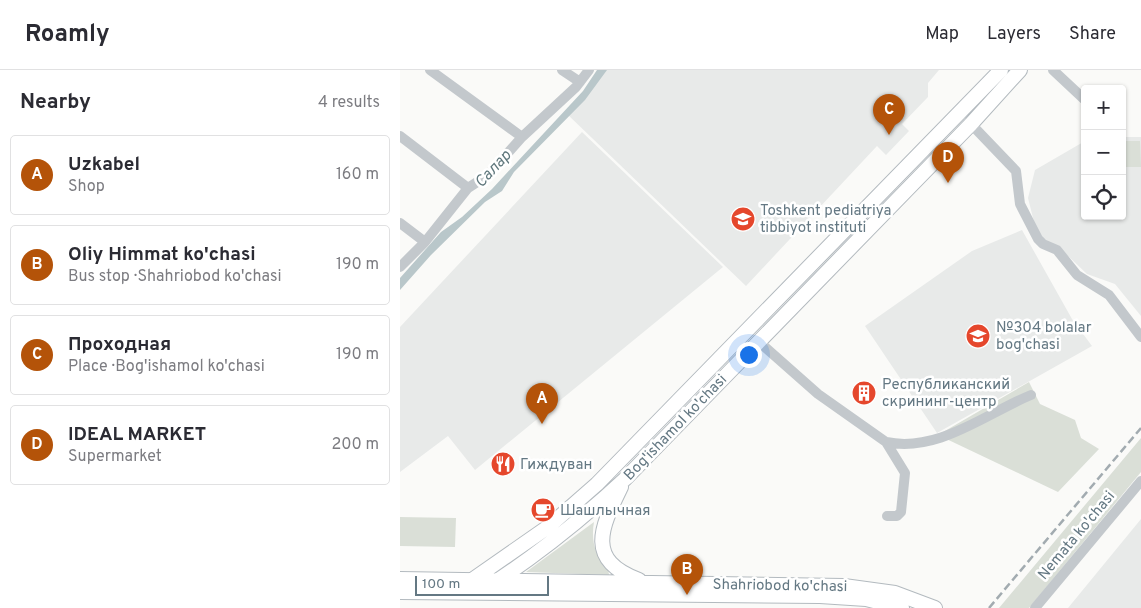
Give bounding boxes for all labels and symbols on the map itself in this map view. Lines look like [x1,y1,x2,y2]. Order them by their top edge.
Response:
pin: C [873,94,905,135]
pin: D [932,142,964,183]
water label: Салар [471,146,516,193]
place label: Toshkent pediatriya tibbiyot instituti [760,202,891,238]
school or university icon: Toshkent pediatriya tibbiyot instituti [730,206,756,232]
place label: №304 bolalar bog'chasi [996,319,1092,355]
school or university icon: №304 bolalar bog'chasi [965,323,991,349]
your location [736,342,762,368]
street label: Bog'ishamol ko'chasi [621,371,732,485]
place label: Республиканский скрининг-центр [882,376,1010,412]
building icon: Республиканский скрининг-центр [851,380,877,406]
pin: A [526,383,558,424]
restaurant icon: Гиждуван [490,451,516,477]
place label: Гиждуван [520,456,592,475]
street label: Nemata ko'chasi [1034,488,1120,584]
cafe icon: Шашлычная [530,497,556,523]
place label: Шашлычная [560,502,651,521]
pin: B [671,554,703,595]
scale bar [415,573,549,596]
street label: Shahriobod ko'chasi [712,576,848,597]

